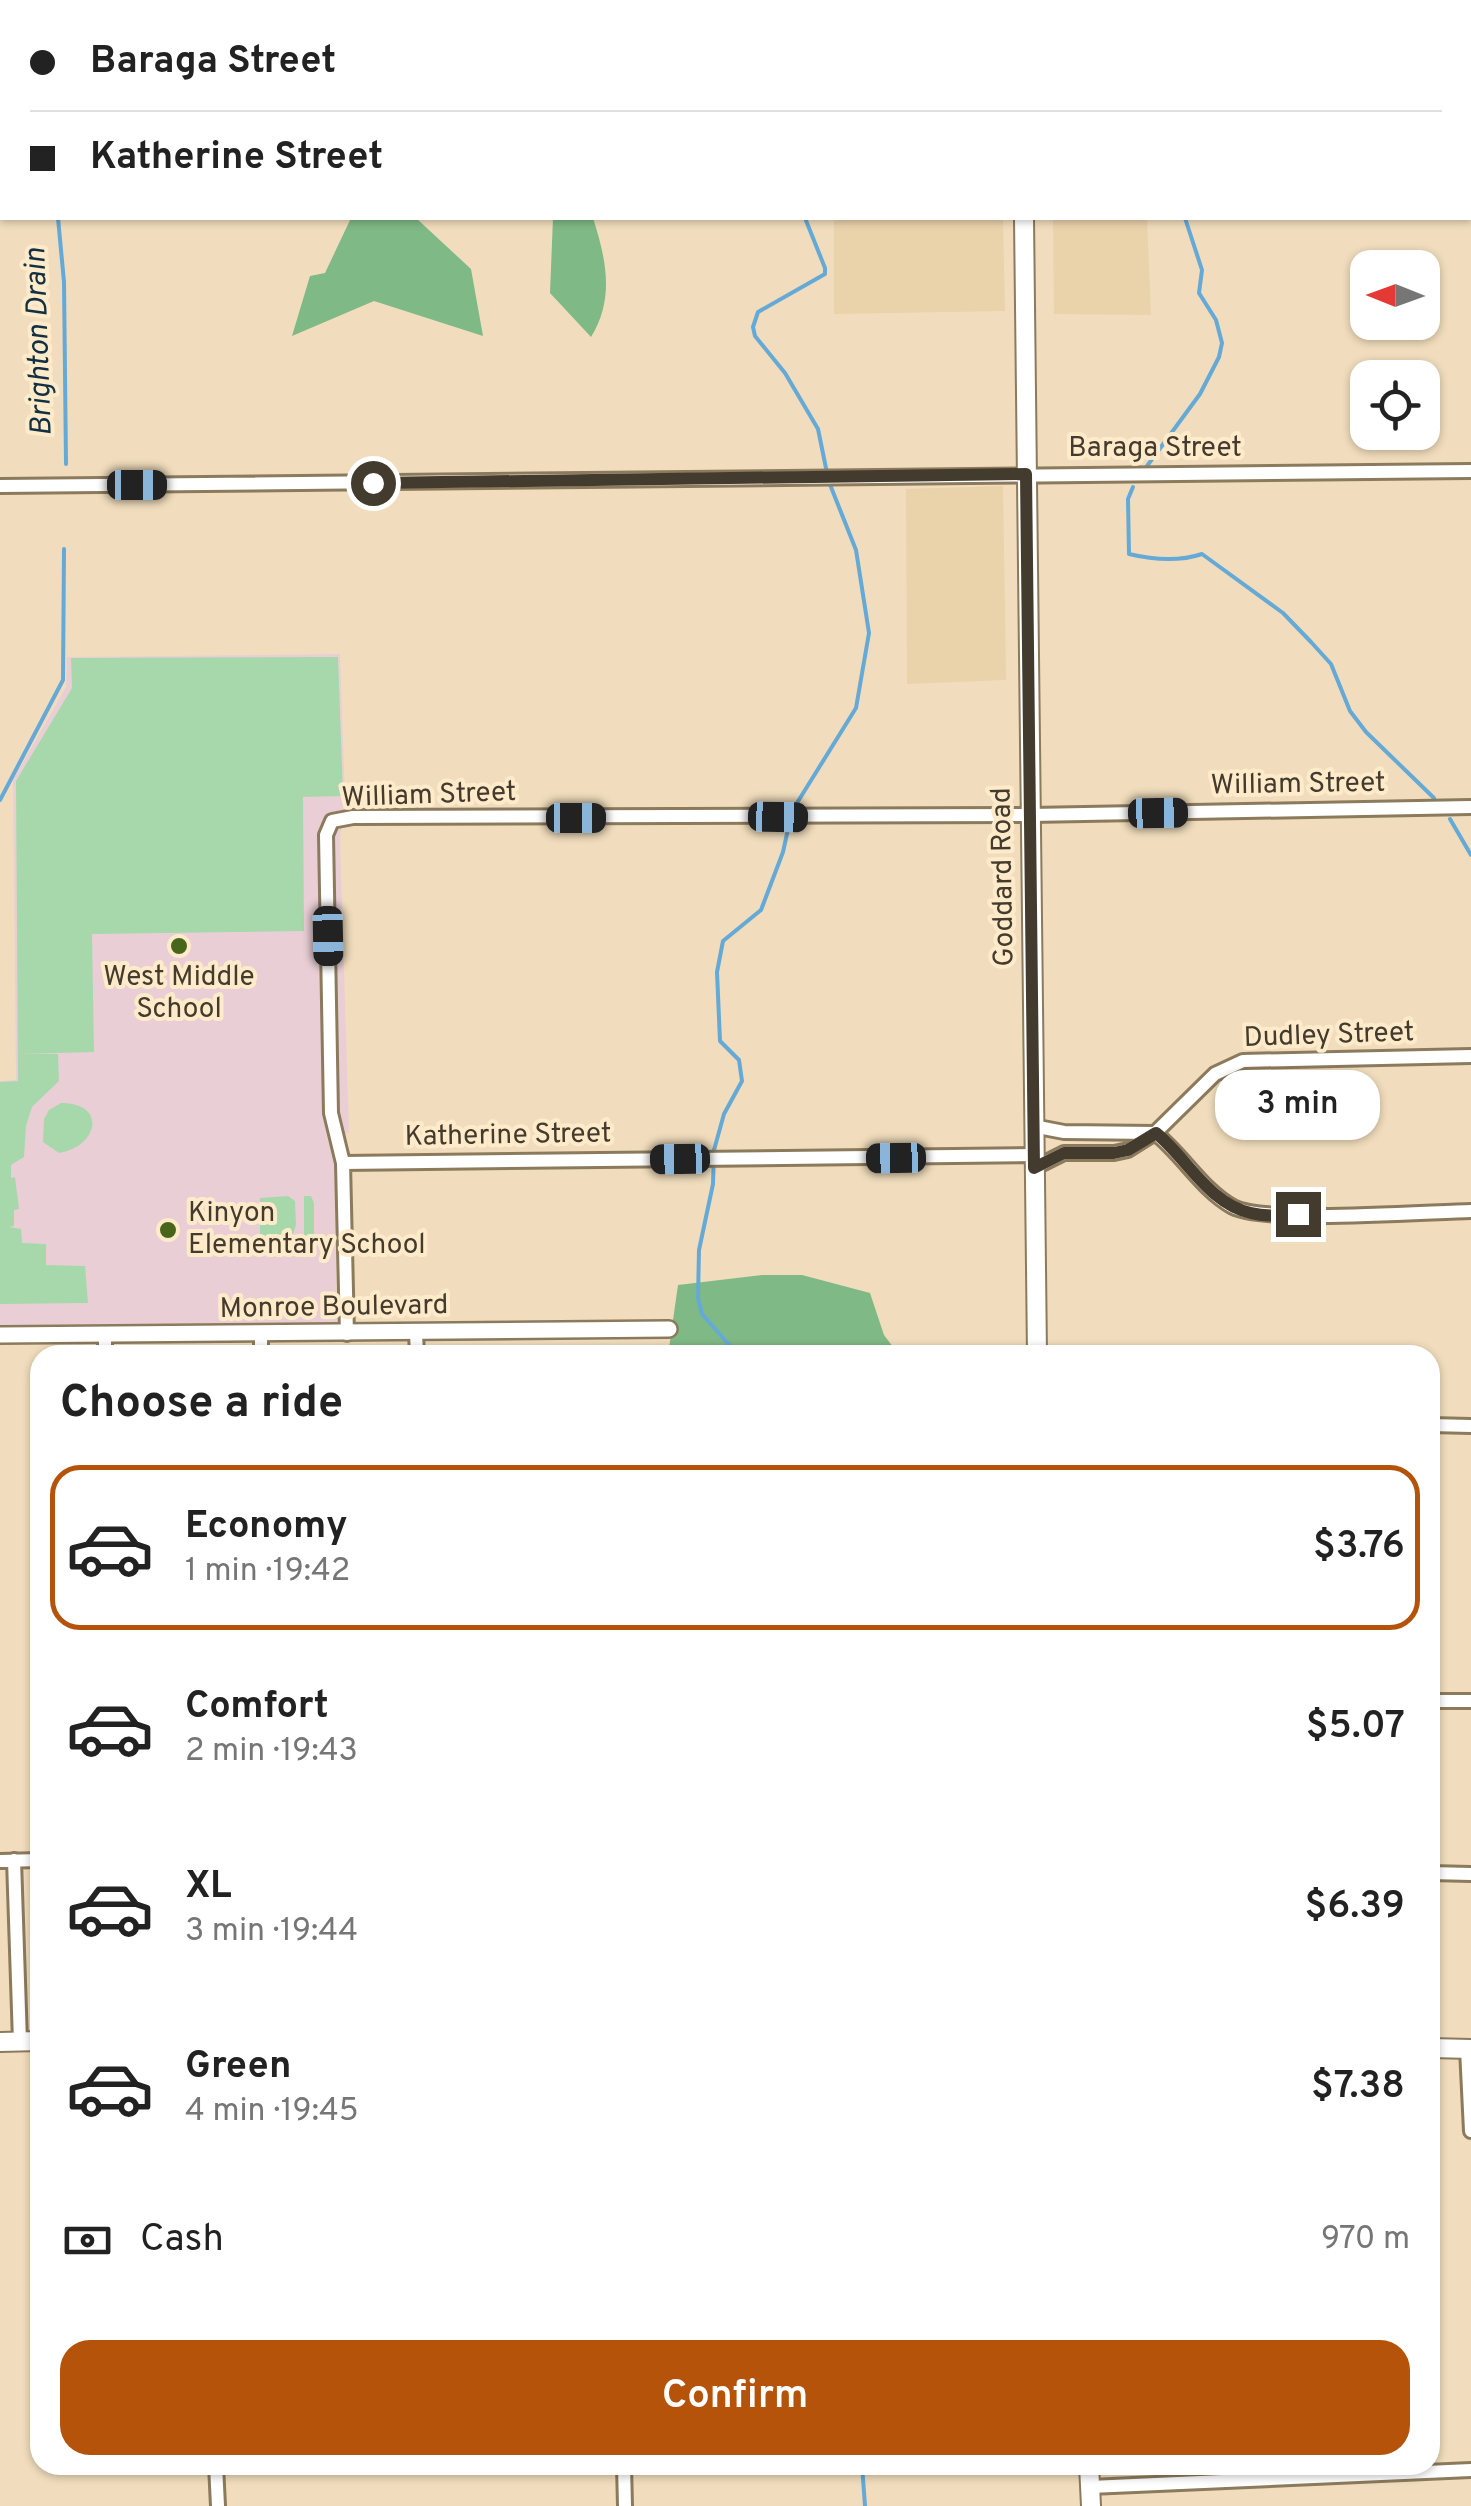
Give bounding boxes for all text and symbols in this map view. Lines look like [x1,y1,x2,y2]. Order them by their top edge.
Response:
text: Baraga Street [90,38,336,87]
text: Katherine Street [90,134,383,183]
water label: Brighton Drain [18,247,62,437]
north arrow [1350,250,1440,340]
map controls [1350,250,1440,450]
button: locate [1350,360,1440,450]
street label: Baraga Street [1068,431,1242,467]
route start [351,461,396,506]
car [107,470,167,500]
street label: William Street [1210,765,1386,805]
street label: William Street [341,775,517,817]
street label: Goddard Road [984,787,1024,967]
car [1128,797,1188,829]
car [748,801,808,833]
car [546,803,606,833]
car [312,906,344,966]
marker: West Middle School [168,935,190,957]
place label: West Middle School [103,960,255,1028]
street label: Dudley Street [1243,1015,1415,1057]
callout: 3 min [1216,1069,1380,1139]
text: 3 min [1256,1085,1339,1125]
street label: Katherine Street [404,1116,612,1156]
car [866,1142,926,1174]
car [650,1143,710,1175]
route end [1276,1192,1321,1237]
place label: Kinyon Elementary School [188,1196,426,1264]
marker: Kinyon Elementary School [157,1219,179,1241]
street label: Monroe Boulevard [219,1288,449,1328]
text: Choose a ride [60,1376,343,1433]
icon: car [65,1503,155,1593]
text: Economy [185,1503,347,1552]
text: $3.76 [1313,1523,1405,1572]
text: 1 min · 19:42 [185,1552,350,1592]
icon: car [65,1683,155,1773]
text: Comfort [185,1683,329,1732]
text: $5.07 [1306,1703,1405,1752]
text: 2 min · 19:43 [185,1732,358,1772]
icon: car [65,1863,155,1953]
text: XL [185,1863,232,1912]
text: $6.39 [1304,1883,1405,1932]
text: 3 min · 19:44 [185,1912,358,1952]
icon: car [65,2043,155,2133]
text: Green [185,2043,291,2092]
text: $7.38 [1311,2063,1405,2112]
text: 4 min · 19:45 [185,2092,359,2132]
icon: cash [60,2213,115,2268]
text: Cash [140,2216,224,2265]
text: 970 m [1321,2220,1410,2260]
button: Confirm [60,2340,1410,2455]

